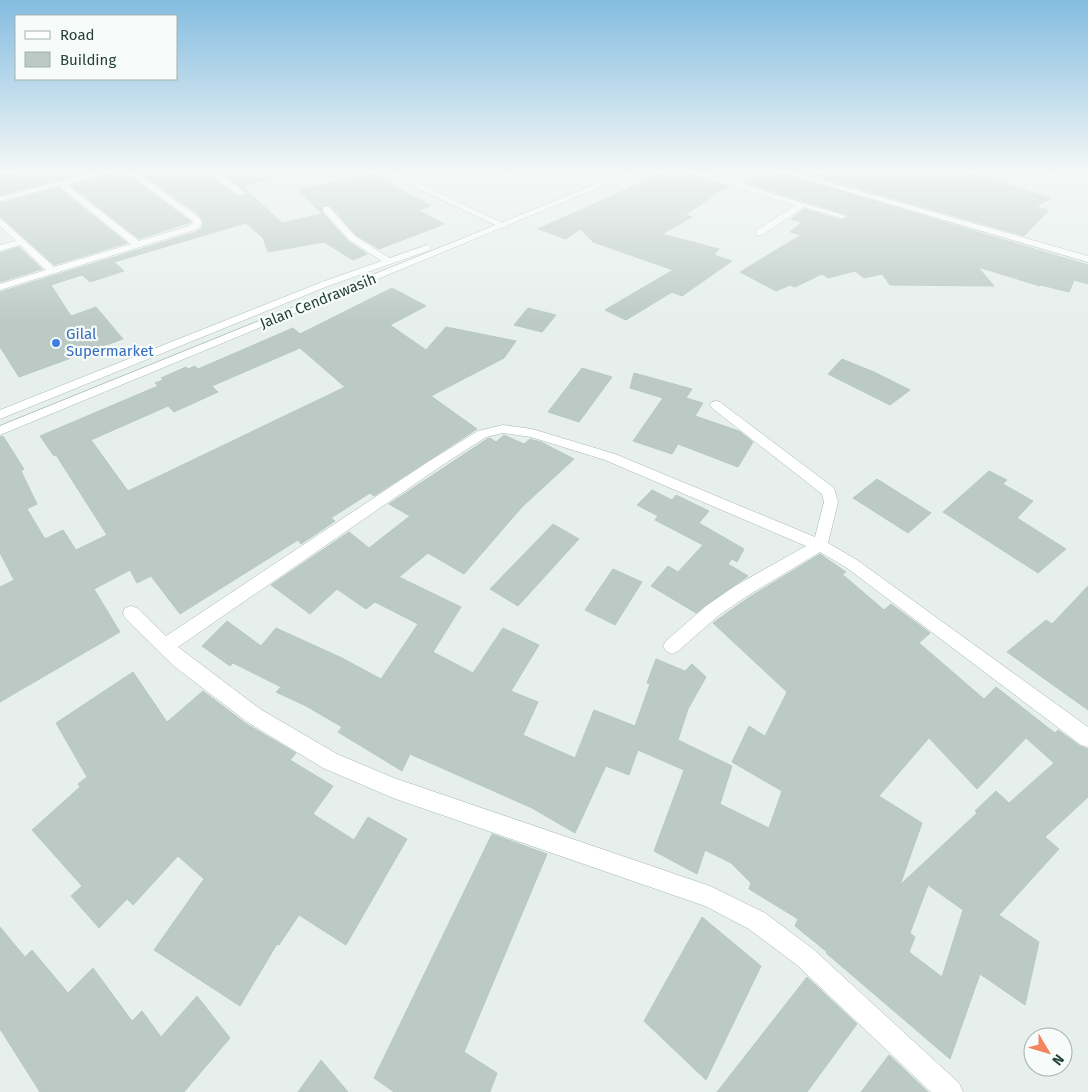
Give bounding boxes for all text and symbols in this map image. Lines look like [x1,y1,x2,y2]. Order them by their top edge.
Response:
legend [15,15,178,80]
text: Road [60,26,95,44]
text: Building [60,51,116,69]
street label: Jalan Cendrawasih [257,269,379,333]
place label: Gilal Supermarket [66,325,154,360]
marker: Gilal Supermarket [50,337,62,349]
north arrow [1023,1027,1073,1077]
text: N [1048,1051,1067,1069]

